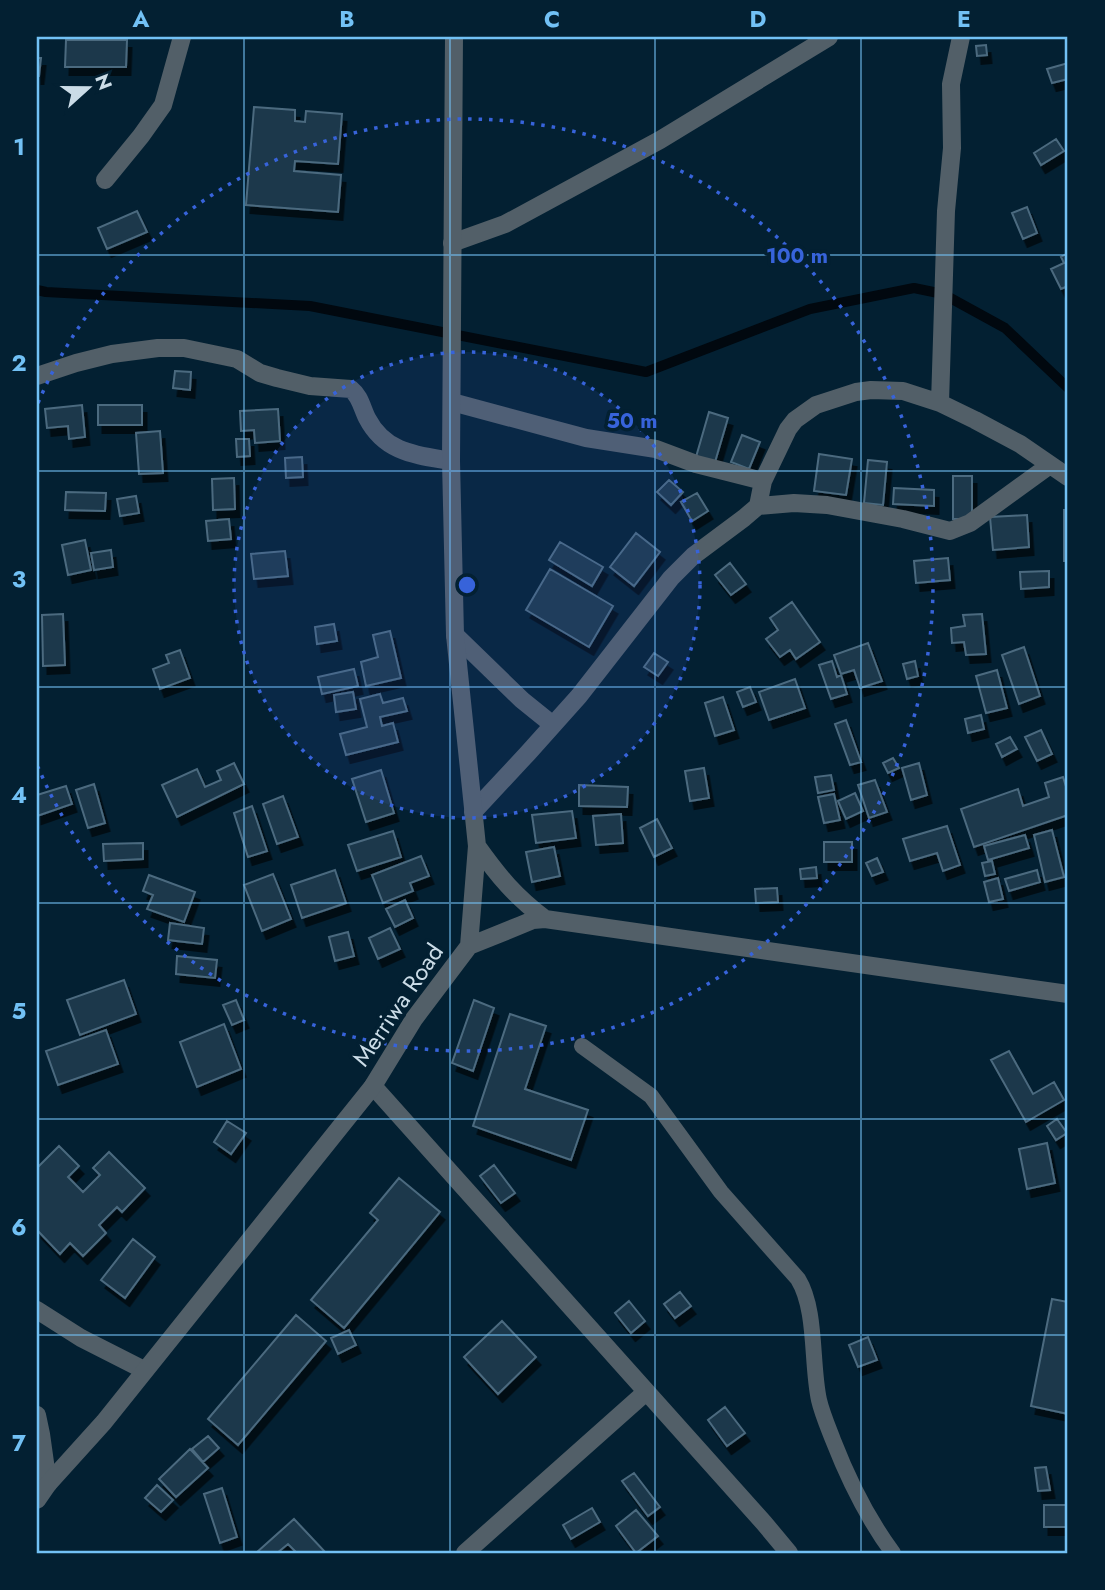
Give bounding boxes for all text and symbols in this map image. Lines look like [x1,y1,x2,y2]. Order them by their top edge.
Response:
text: A [132,2,150,36]
text: B [339,2,355,36]
text: C [544,2,560,36]
text: D [750,2,767,36]
text: E [957,2,971,36]
north arrow [52,52,122,122]
text: N [88,70,119,94]
text: 1 [13,130,25,164]
text: 100 m [766,241,828,271]
text: 2 [11,346,27,380]
text: 50 m [607,406,657,436]
text: 3 [12,562,26,596]
centre of rings [455,573,479,597]
text: 4 [11,778,27,812]
street label: Merriwa Road [344,936,452,1073]
text: 5 [12,994,26,1028]
text: 6 [11,1210,27,1244]
text: 7 [12,1426,26,1460]

